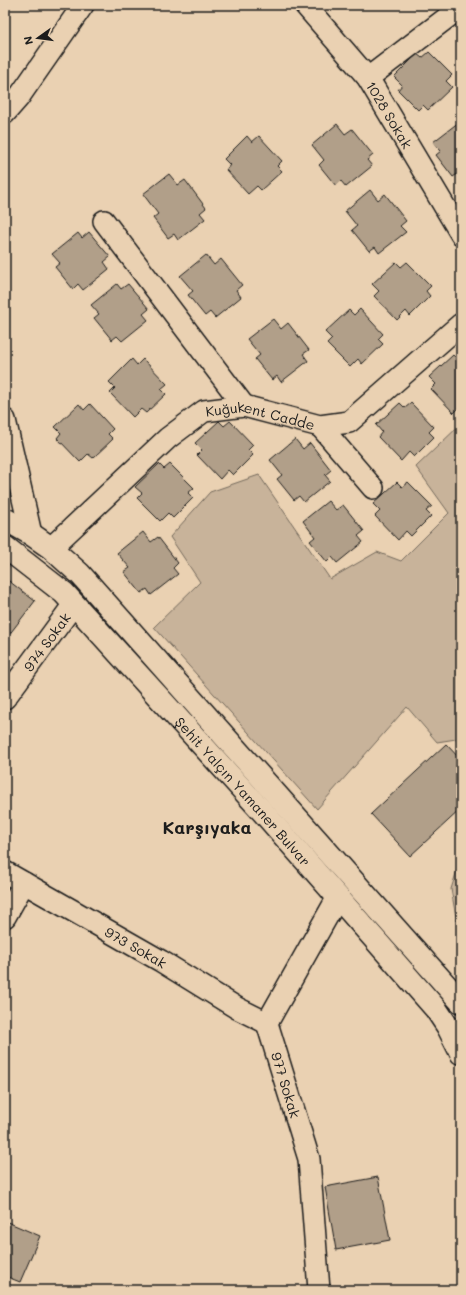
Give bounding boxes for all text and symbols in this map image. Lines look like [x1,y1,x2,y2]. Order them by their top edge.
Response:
north arrow [18,18,58,58]
text: N [20,35,36,46]
street label: 1028 Sokak [362,77,417,152]
street label: Kuğukent Cadde [204,396,317,434]
street label: 974 Sokak [18,608,74,675]
street label: Şehit Yalçın Yamaner Bulvar [171,712,315,870]
district label: Karşıyaka [162,815,252,839]
street label: 973 Sokak [102,922,171,972]
street label: 977 Sokak [267,1050,305,1120]

